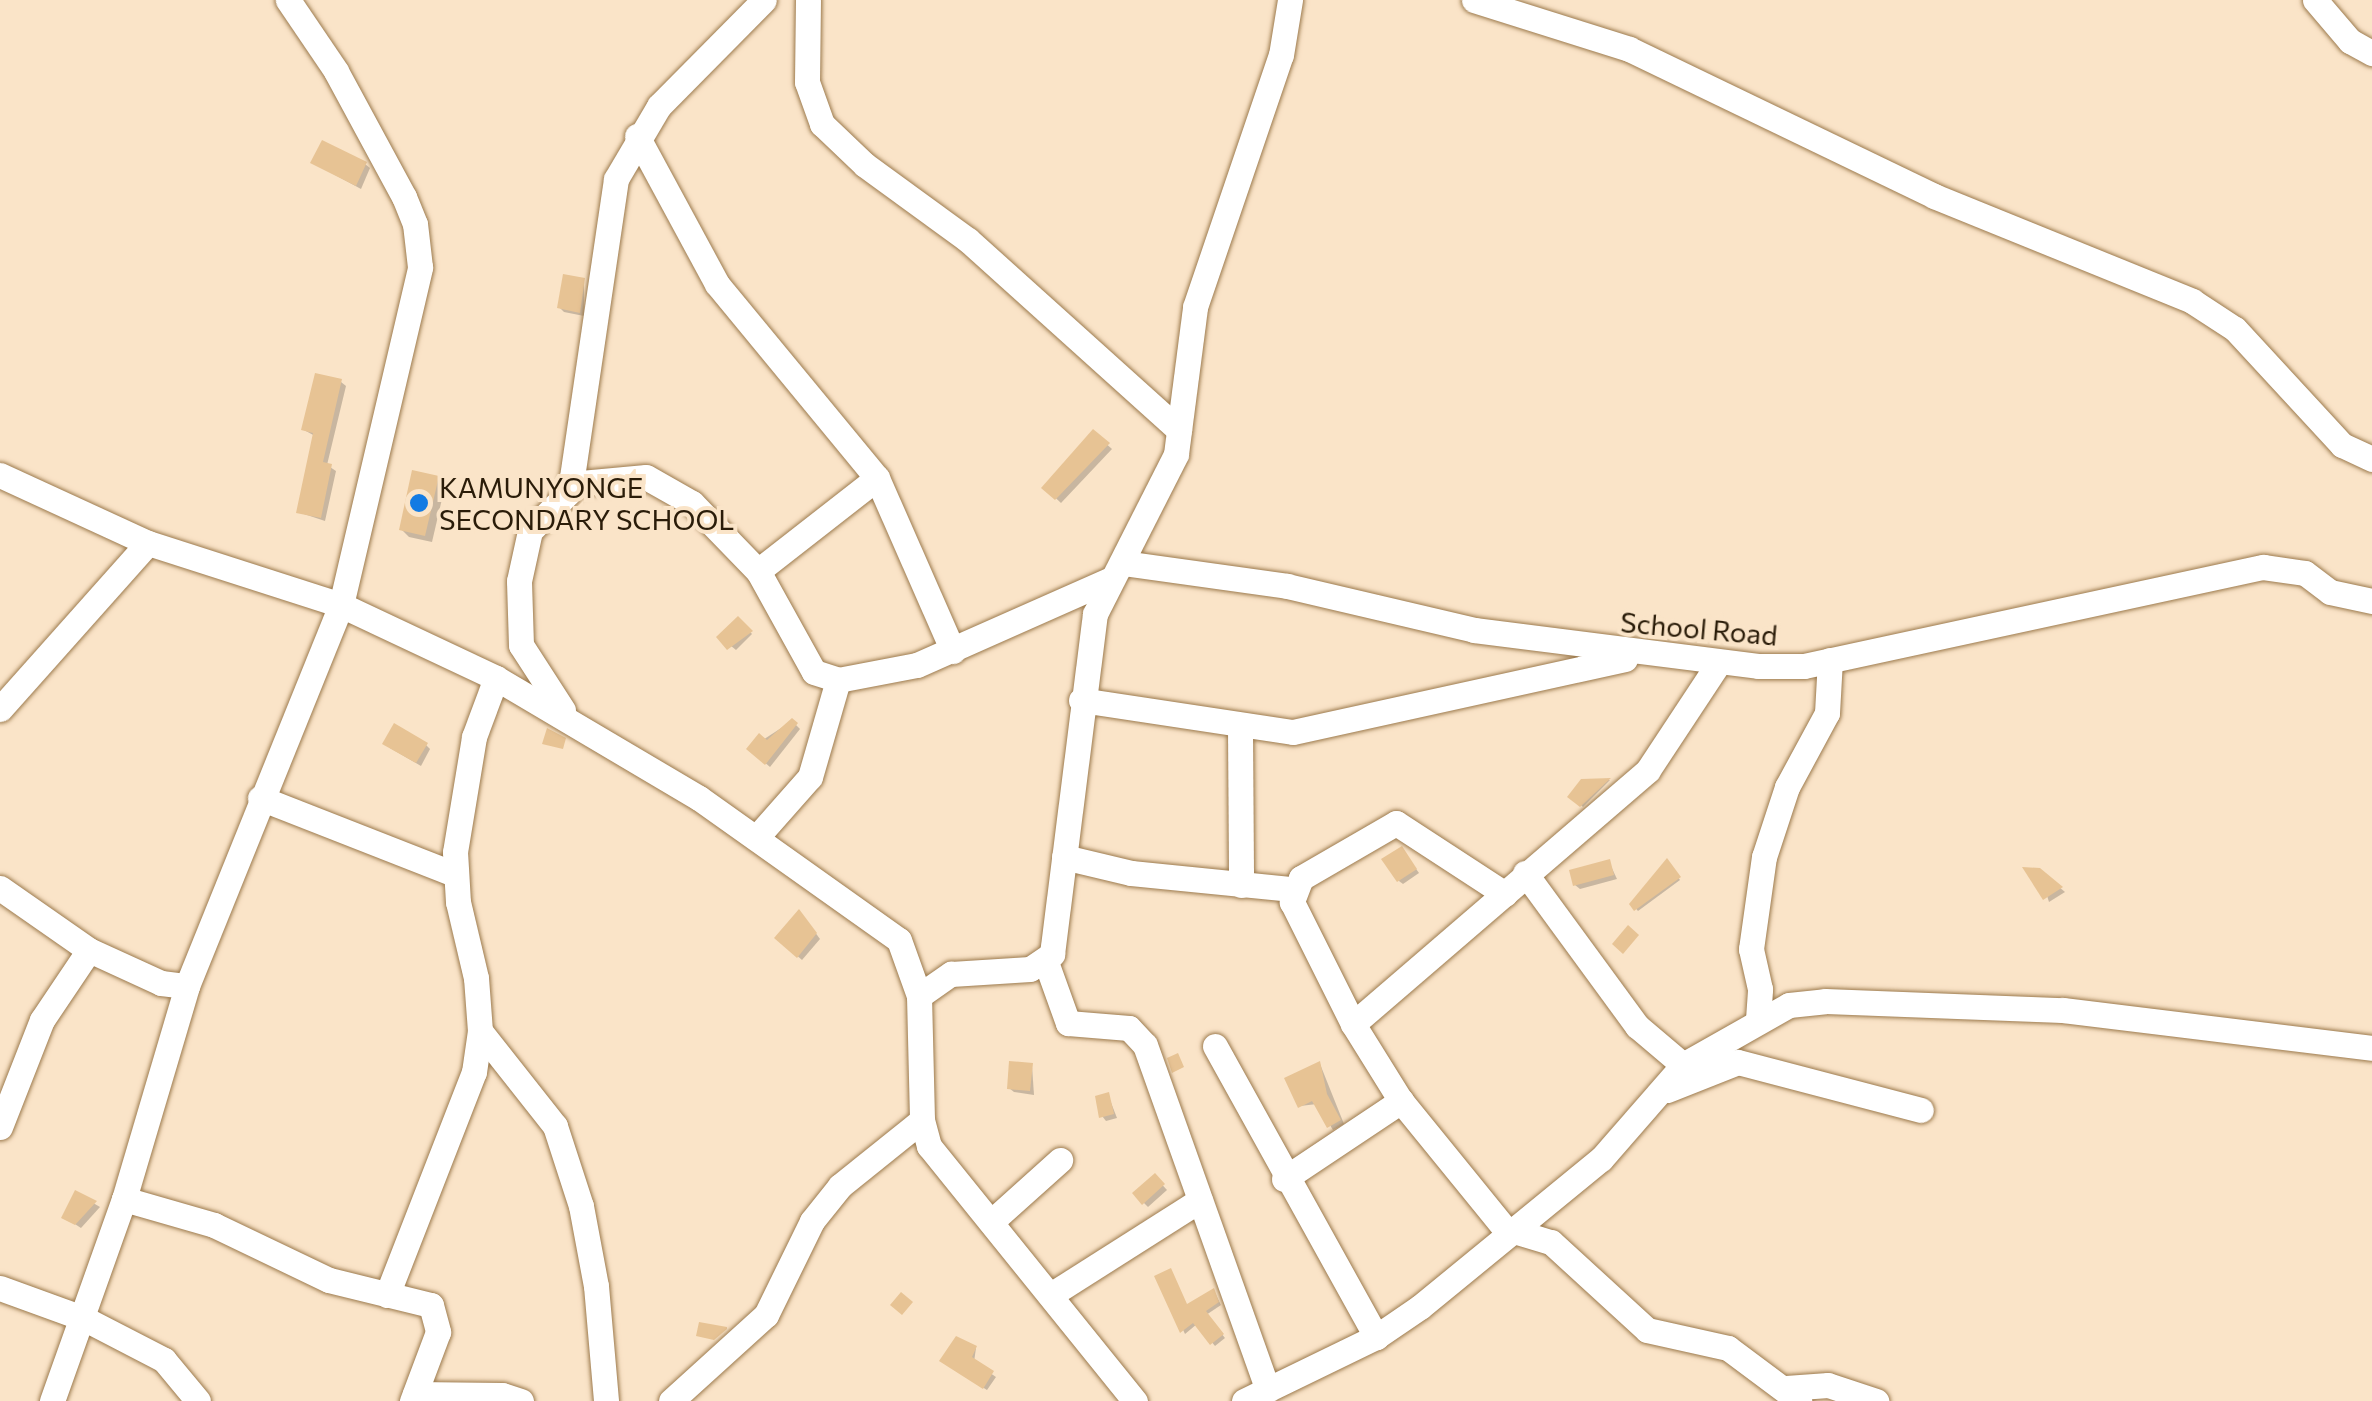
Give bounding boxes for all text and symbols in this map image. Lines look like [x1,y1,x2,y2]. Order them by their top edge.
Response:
place label: KAMUNYONGE SECONDARY SCHOOL [439,470,734,536]
marker: KAMUNYONGE SECONDARY SCHOOL [408,492,430,514]
street label: School Road [1619,604,1779,652]

